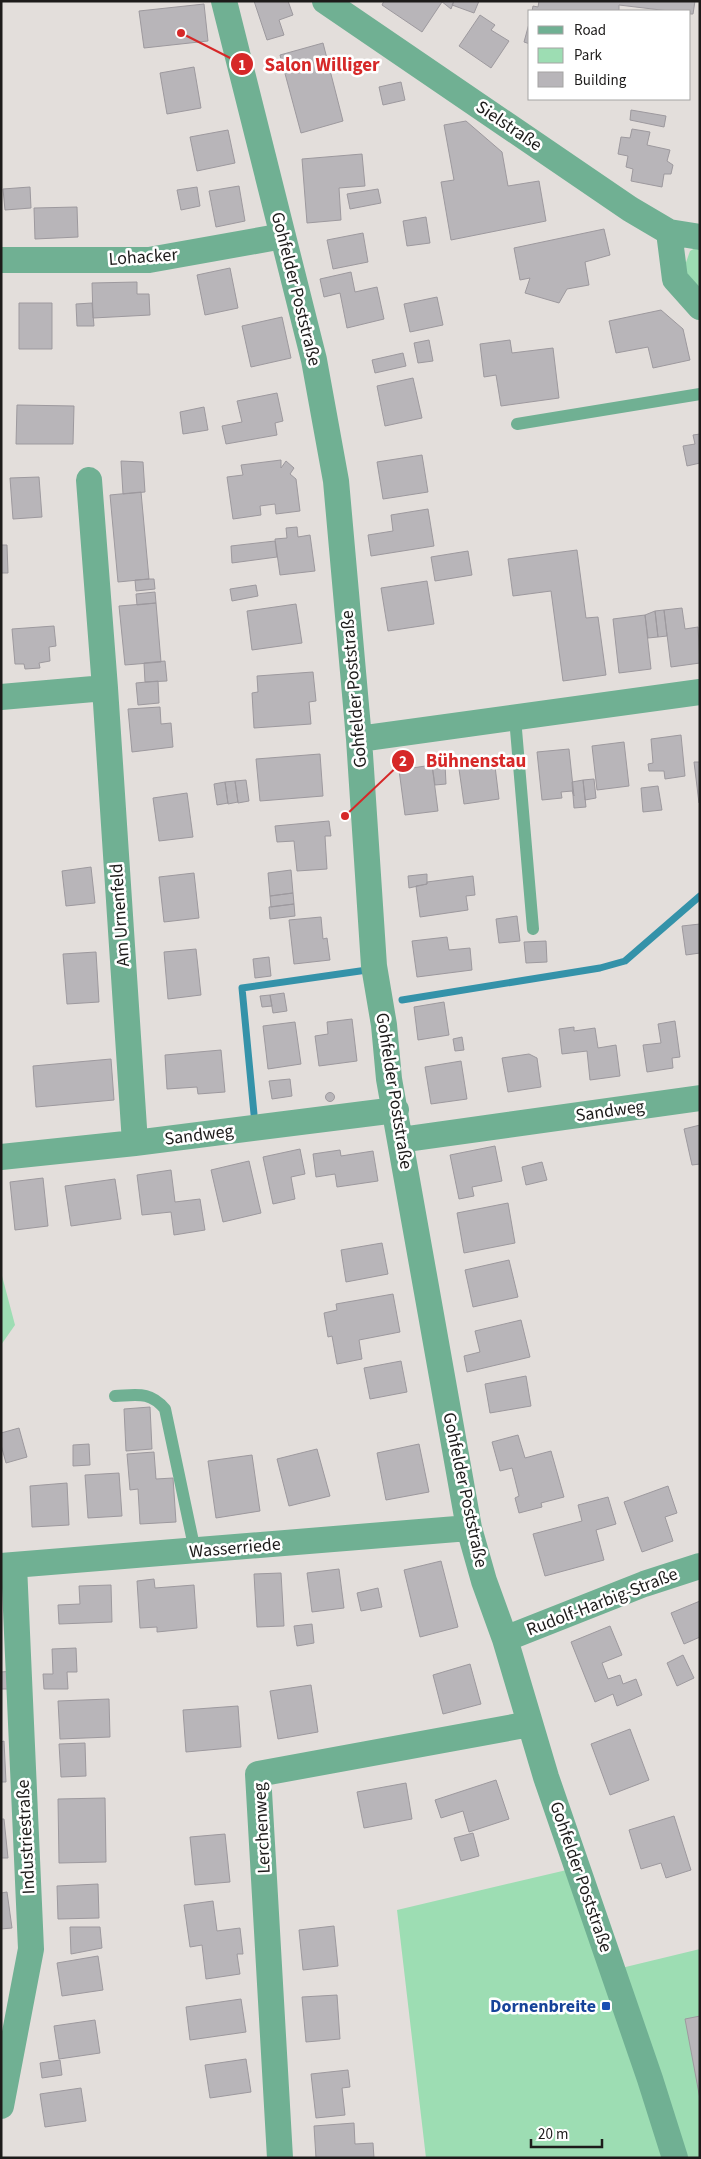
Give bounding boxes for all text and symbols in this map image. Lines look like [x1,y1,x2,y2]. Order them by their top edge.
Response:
legend [528,10,691,100]
text: Road [574,20,606,41]
text: Park [574,45,603,66]
callout: Salon Williger [230,47,390,81]
text: Salon Williger [264,52,380,79]
text: 1 [238,55,246,76]
text: Building [574,70,627,91]
street label: Sielstraße [471,95,547,157]
street label: Gohfelder Poststraße [265,209,327,369]
street label: Lohacker [108,242,179,272]
street label: Gohfelder Poststraße [335,609,373,769]
callout: Bühnenstau [390,744,536,778]
text: Bühnenstau [426,748,526,775]
text: 2 [399,751,407,772]
street label: Am Urnenfeld [104,863,136,967]
street label: Gohfelder Poststraße [369,1011,419,1171]
street label: Sandweg [574,1094,646,1128]
street label: Sandweg [163,1118,235,1152]
street label: Gohfelder Poststraße [436,1410,494,1570]
street label: Wasserriede [188,1532,282,1564]
street label: Rudolf-Harbig-Straße [523,1562,681,1642]
street label: Industriestraße [11,1779,41,1895]
street label: Lerchenweg [247,1782,277,1874]
street label: Gohfelder Poststraße [543,1798,619,1956]
place label: Dornenbreite [490,1994,596,2019]
marker: Dornenbreite [600,2000,612,2012]
scale bar [531,2116,602,2148]
text: 20 m [538,2124,568,2145]

